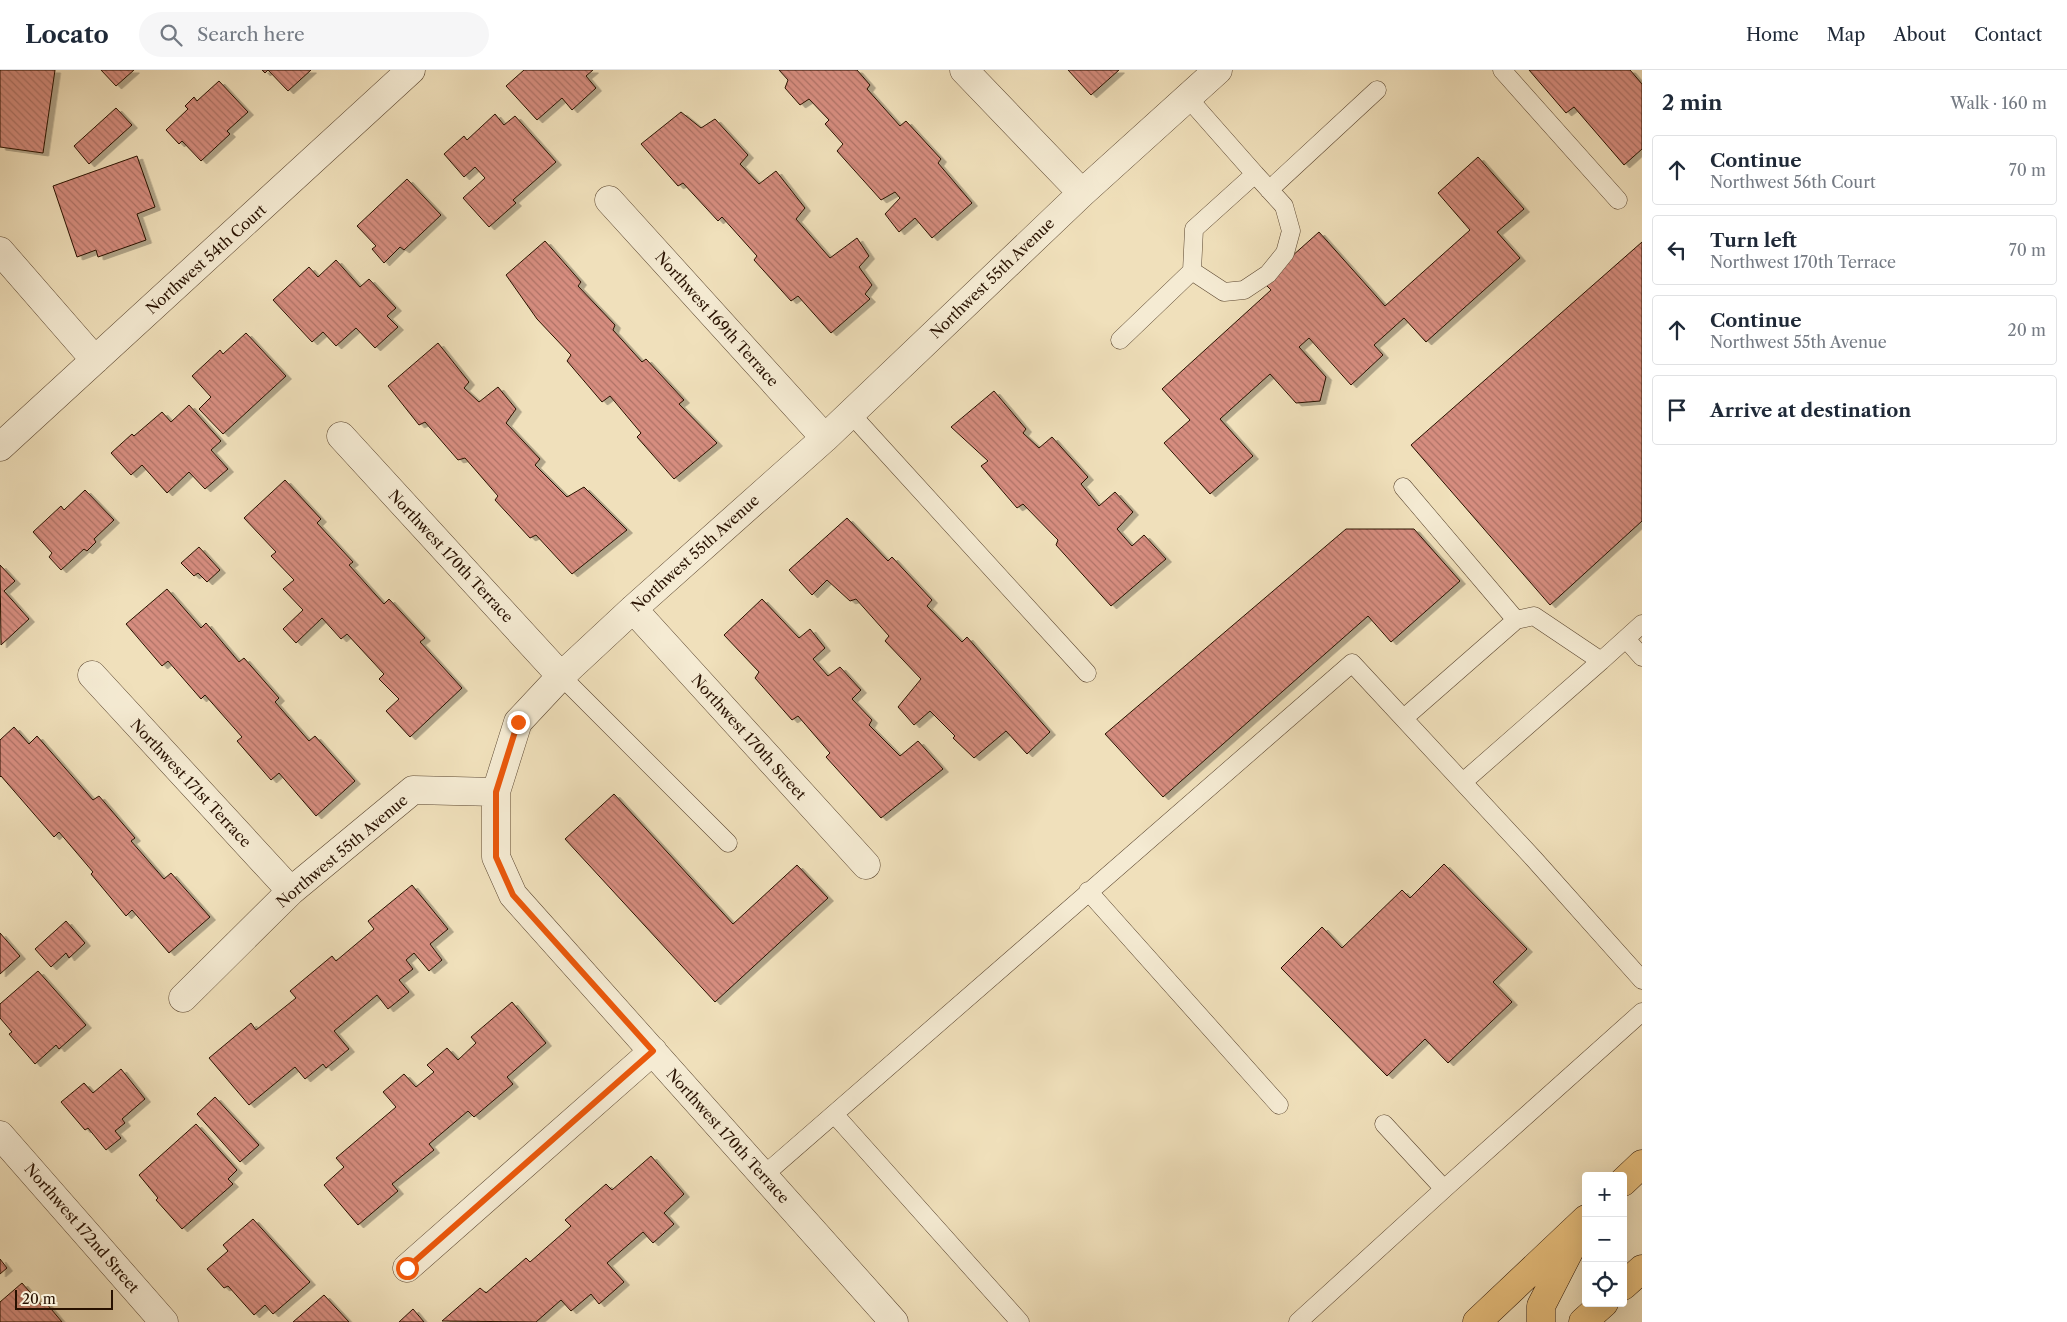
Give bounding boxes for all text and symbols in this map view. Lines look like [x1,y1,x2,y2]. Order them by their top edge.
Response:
search box [139,12,489,57]
text: Locato [25,20,109,49]
icon: search [157,21,185,49]
text: Search here [197,23,305,46]
text: Home [1746,24,1799,46]
text: Map [1827,24,1865,46]
text: About [1893,24,1946,46]
text: Contact [1974,24,2042,46]
text: 2 min [1662,90,1722,115]
text: Walk · 160 m [1950,93,2047,113]
text: Continue [1710,149,1802,172]
icon: ahead [1663,156,1691,184]
text: 70 m [2009,160,2046,180]
text: Northwest 56th Court [1710,172,1876,192]
street label: Northwest 54th Court [142,200,271,318]
street label: Northwest 55th Avenue [926,214,1058,342]
text: Turn left [1710,229,1797,252]
icon: left [1663,236,1691,264]
text: 70 m [2009,240,2046,260]
street label: Northwest 169th Terrace [651,248,783,390]
text: Northwest 170th Terrace [1710,252,1896,272]
text: Continue [1710,309,1802,332]
icon: ahead [1663,316,1691,344]
text: 20 m [2007,320,2046,340]
text: Northwest 55th Avenue [1710,332,1887,352]
icon: arrive [1663,396,1691,424]
text: Arrive at destination [1710,399,1911,422]
street label: Northwest 170th Terrace [385,486,517,626]
street label: Northwest 55th Avenue [627,491,763,615]
street label: Northwest 170th Street [688,670,811,804]
route end [507,711,530,734]
street label: Northwest 171st Terrace [127,715,255,851]
street label: Northwest 55th Avenue [272,790,412,912]
street label: Northwest 170th Terrace [663,1065,793,1207]
street label: Northwest 172nd Street [21,1159,144,1297]
map controls [1582,1172,1627,1307]
button: + [1582,1172,1627,1217]
button: − [1582,1217,1627,1262]
route start [396,1257,419,1280]
button: locate [1582,1262,1627,1307]
scale bar [15,1287,112,1310]
text: 20 m [22,1290,56,1308]

